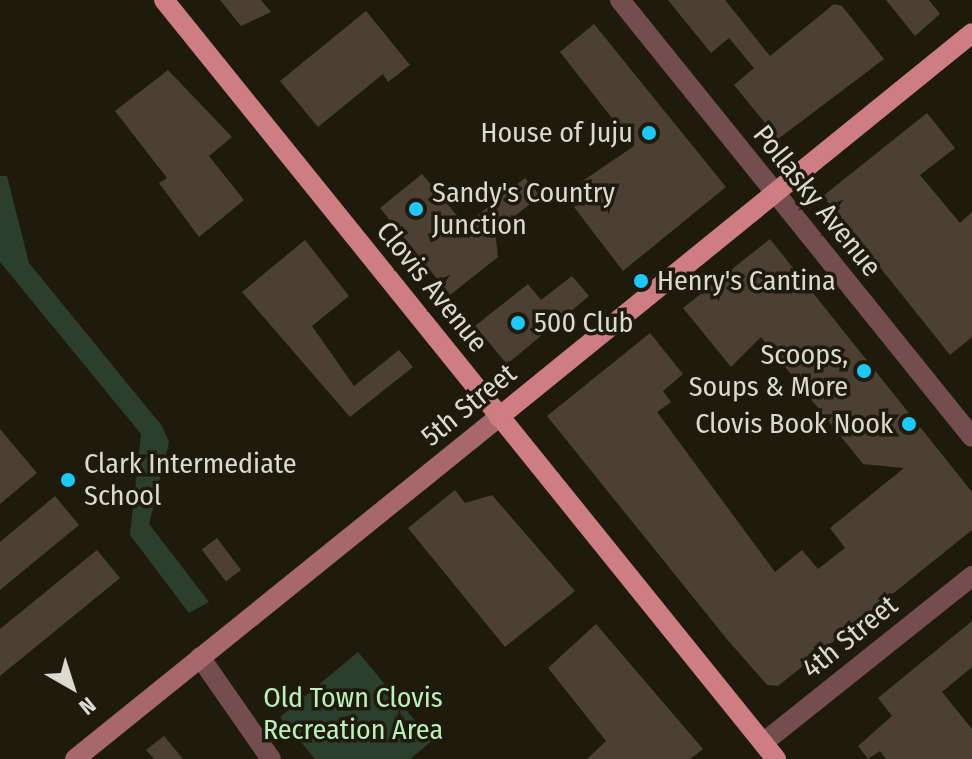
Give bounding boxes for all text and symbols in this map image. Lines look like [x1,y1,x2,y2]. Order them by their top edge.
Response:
place label: House of Juju [480,116,633,150]
street label: Pollasky Avenue [746,119,888,283]
marker: House of Juju [640,124,658,142]
place label: Sandy's Country Junction [432,176,615,242]
marker: Sandy's Country Junction [407,200,425,218]
street label: Clovis Avenue [369,215,495,359]
place label: Henry's Cantina [657,264,836,298]
marker: Henry's Cantina [632,272,650,290]
place label: 500 Club [534,306,633,340]
marker: 500 Club [509,314,527,332]
place label: Scoops, Soups & More [689,338,848,404]
street label: 5th Street [415,357,523,453]
marker: Scoops, Soups & More [855,362,873,380]
place label: Clovis Book Nook [695,407,893,441]
marker: Clovis Book Nook [900,415,918,433]
place label: Clark Intermediate School [84,447,296,513]
marker: Clark Intermediate School [59,471,77,489]
street label: 4th Street [796,588,904,686]
north arrow [32,647,112,727]
park label: Old Town Clovis Recreation Area [263,681,443,747]
text: N [74,691,101,721]

